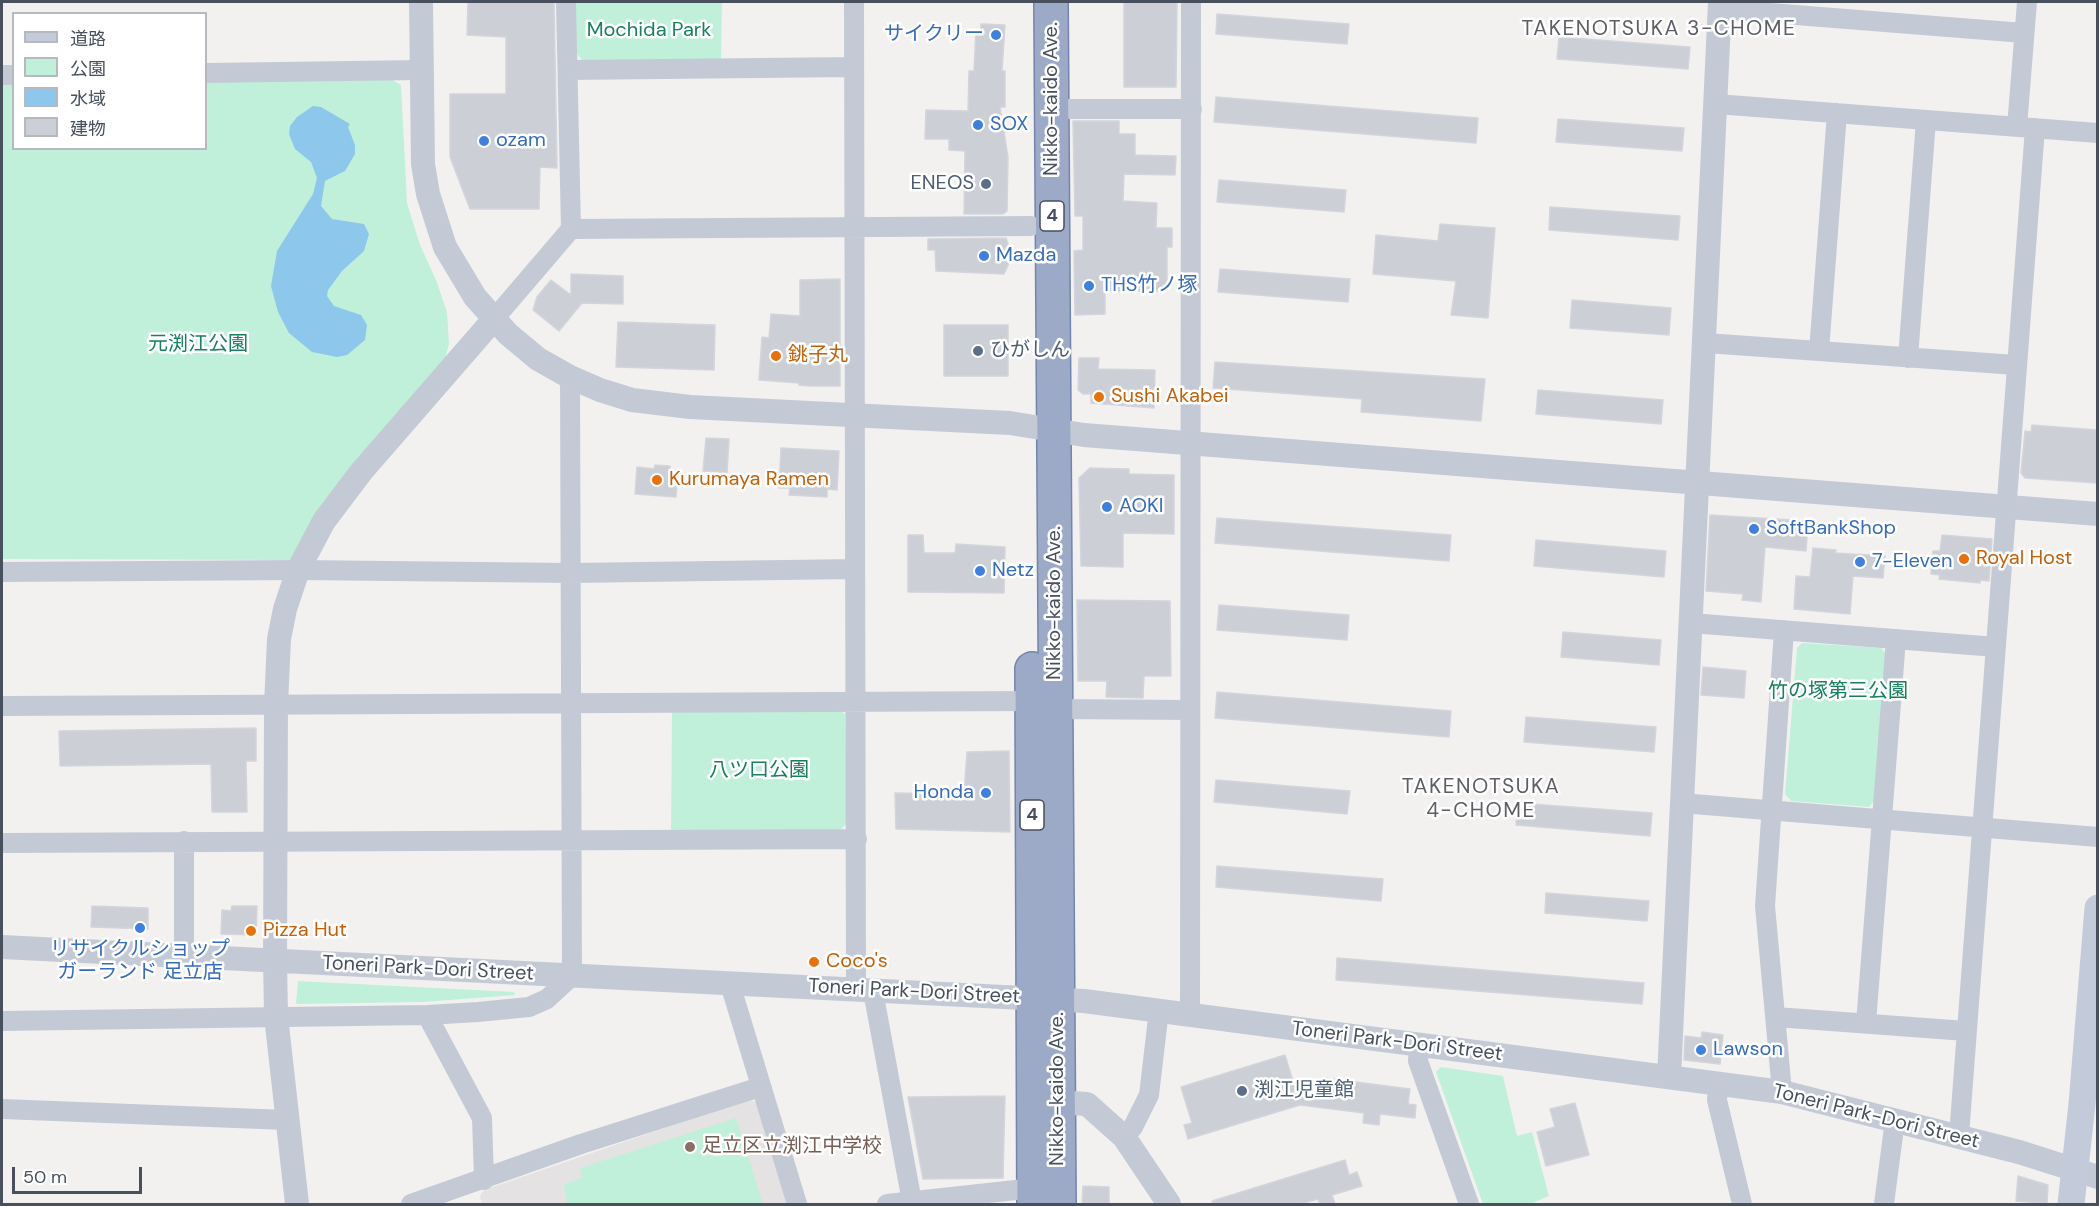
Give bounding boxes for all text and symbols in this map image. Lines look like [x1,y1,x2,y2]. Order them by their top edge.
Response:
legend [12,12,207,150]
district label: TAKENOTSUKA 3-CHOME [1522,16,1796,42]
park label: Mochida Park [587,19,711,43]
street label: Nikko-kaido Ave. [1040,22,1064,176]
place label: サイクリー [884,23,984,47]
text: 道路 [70,27,106,51]
marker: サイクリー [989,28,1003,42]
text: 公園 [70,57,106,81]
text: 水域 [70,87,106,111]
place label: SOX [990,113,1028,137]
text: 建物 [70,117,106,141]
marker: SOX [971,118,985,132]
place label: ozam [496,129,546,153]
marker: ozam [477,134,491,148]
place label: ENEOS [911,172,974,196]
marker: ENEOS [979,177,993,191]
road number: 4 [1040,201,1064,231]
place label: Mazda [996,244,1056,268]
marker: Mazda [977,249,991,263]
place label: THS竹ノ塚 [1101,274,1197,298]
marker: THS竹ノ塚 [1082,279,1096,293]
park label: 元渕江公園 [148,333,248,357]
place label: ひがしん [990,339,1070,363]
place label: 銚子丸 [788,344,848,368]
marker: ひがしん [971,344,985,358]
marker: 銚子丸 [769,349,783,363]
place label: Sushi Akabei [1111,385,1229,409]
marker: Sushi Akabei [1092,390,1106,404]
place label: Kurumaya Ramen [669,468,829,492]
marker: Kurumaya Ramen [650,473,664,487]
place label: AOKI [1119,495,1163,519]
marker: AOKI [1100,500,1114,514]
place label: SoftBankShop [1766,517,1896,541]
marker: SoftBankShop [1747,522,1761,536]
street label: Nikko-kaido Ave. [1043,526,1067,680]
place label: Royal Host [1976,547,2072,571]
place label: 7-Eleven [1872,550,1952,574]
marker: Royal Host [1957,552,1971,566]
marker: 7-Eleven [1853,555,1867,569]
place label: Netz [992,559,1034,583]
marker: Netz [973,564,987,578]
park label: 竹の塚第三公園 [1768,680,1908,704]
park label: 八ツ口公園 [709,759,809,783]
district label: TAKENOTSUKA 4-CHOME [1402,774,1560,824]
place label: Honda [914,781,974,805]
marker: Honda [979,786,993,800]
road number: 4 [1020,800,1044,830]
place label: Pizza Hut [263,919,347,943]
marker: リサイクルショップ ガーランド 足立店 [133,921,147,935]
marker: Pizza Hut [244,924,258,938]
place label: リサイクルショップ ガーランド 足立店 [50,938,230,985]
place label: Coco's [826,950,888,974]
street label: Toneri Park-Dori Street [322,951,534,987]
marker: Coco's [807,955,821,969]
street label: Toneri Park-Dori Street [808,974,1020,1010]
street label: Nikko-kaido Ave. [1046,1012,1070,1166]
street label: Toneri Park-Dori Street [1290,1017,1504,1067]
place label: Lawson [1713,1038,1783,1062]
marker: Lawson [1694,1043,1708,1057]
place label: 渕江児童館 [1254,1079,1354,1103]
street label: Toneri Park-Dori Street [1770,1080,1982,1154]
marker: 渕江児童館 [1235,1084,1249,1098]
place label: 足立区立渕江中学校 [702,1135,882,1159]
marker: 足立区立渕江中学校 [683,1140,697,1154]
scale bar [15,1155,146,1193]
text: 50 m [23,1165,67,1189]

